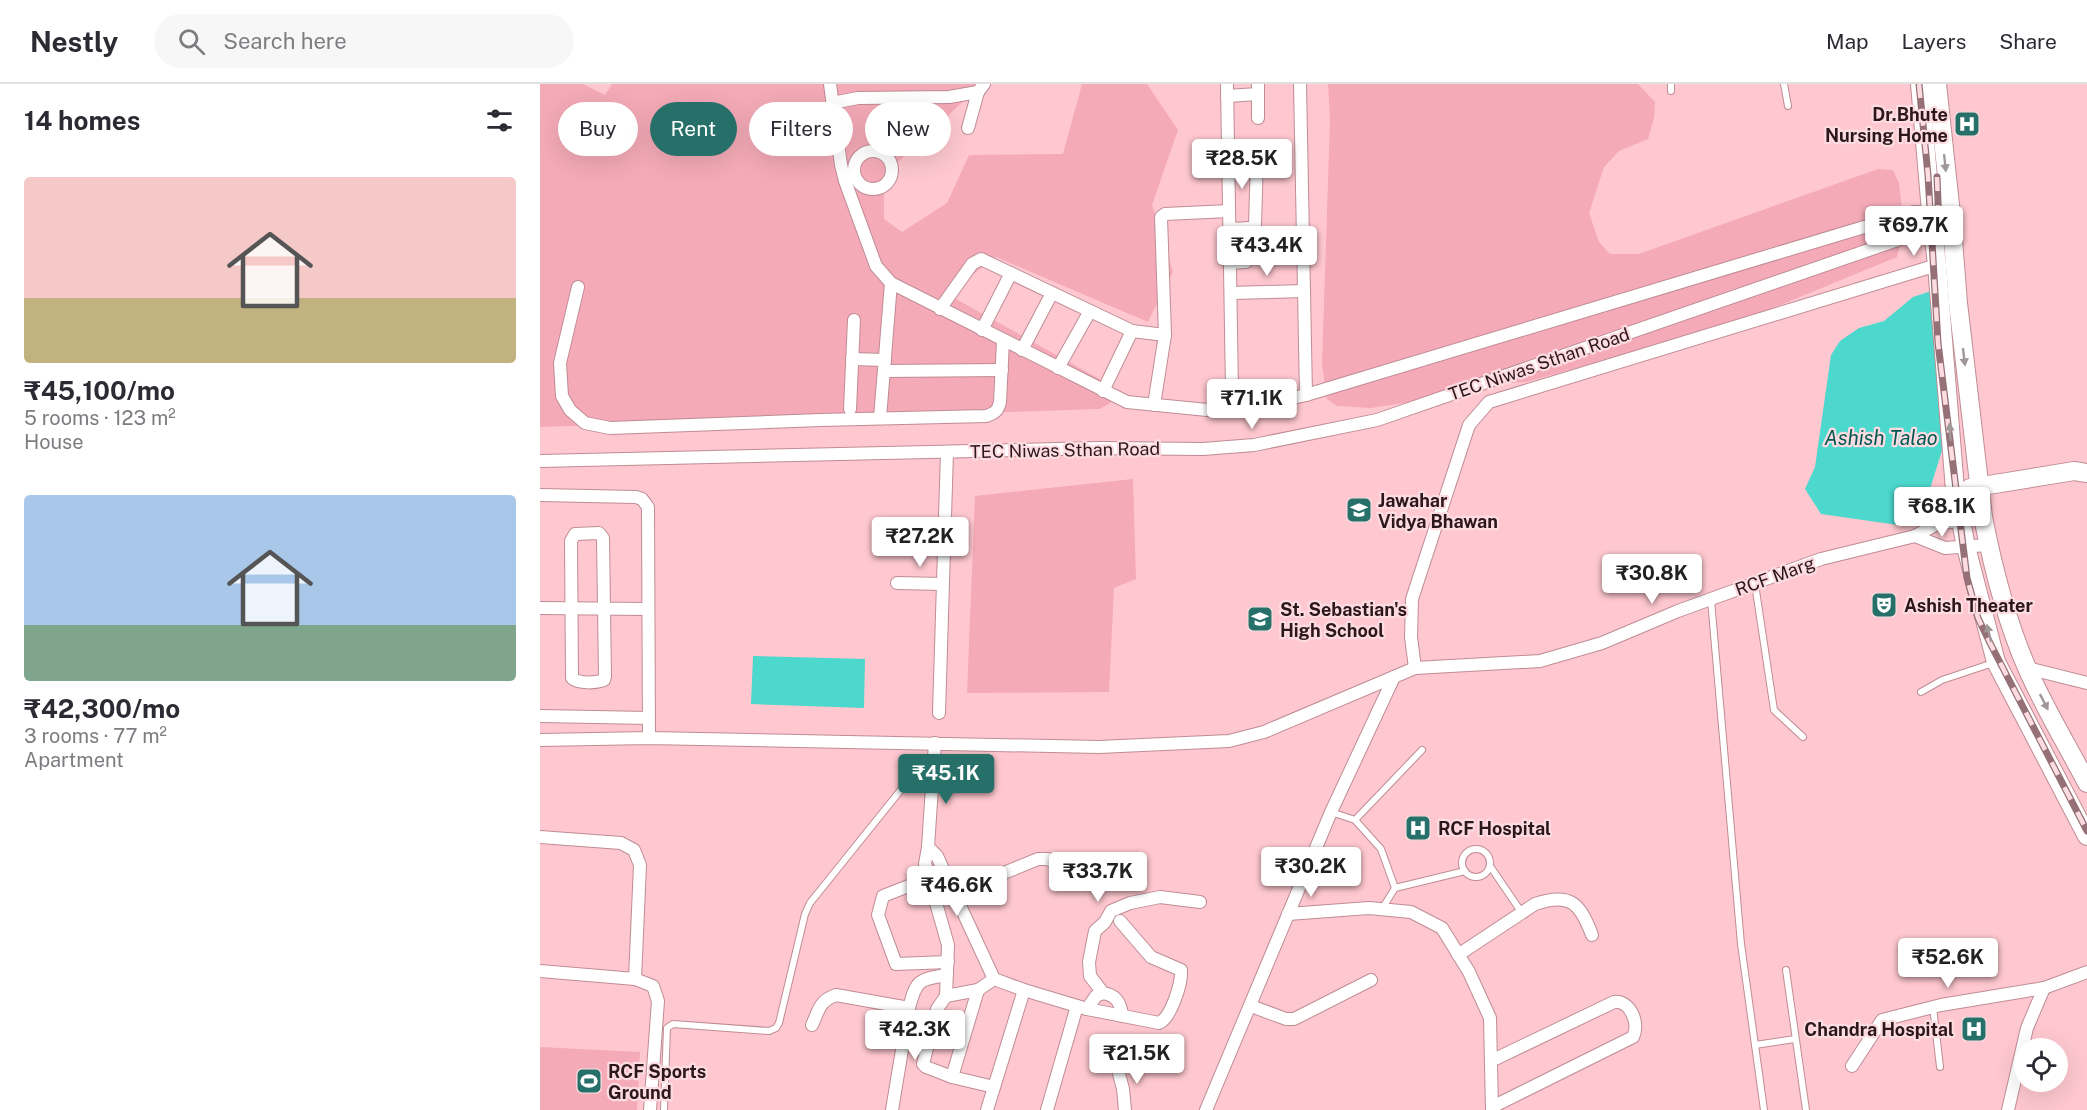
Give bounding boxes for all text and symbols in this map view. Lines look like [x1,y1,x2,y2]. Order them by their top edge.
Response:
search box [154,14,574,68]
text: Nestly [30,25,118,58]
icon: search [175,25,208,58]
text: Search here [223,28,347,54]
text: Map [1826,29,1869,54]
text: Layers [1902,29,1966,54]
text: Share [1999,29,2057,54]
chip: Buy [558,102,638,156]
chip: Rent [650,102,737,156]
chip: Filters [749,102,853,156]
chip: New [865,102,951,156]
icon: filters [483,104,516,137]
place label: Dr.Bhute Nursing Home [1825,104,1948,146]
text: 14 homes [24,105,140,136]
hospital icon: Dr.Bhute Nursing Home [1952,109,1982,139]
pin: ₹28.5K [1193,139,1291,190]
text: ₹28.5K [1206,146,1278,170]
one-way arrow [1940,154,1950,173]
pin: ₹69.7K [1865,206,1963,257]
text: ₹69.7K [1879,213,1949,237]
icon: home [216,216,324,324]
pin: ₹43.4K [1218,226,1316,277]
text: ₹43.4K [1231,233,1303,257]
street label: TEC Niwas Sthan Road [1446,323,1632,405]
one-way arrow [1960,348,1969,367]
text: ₹45,100/mo [24,375,175,406]
pin: ₹71.1K [1203,379,1301,430]
text: ₹71.1K [1221,386,1283,410]
text: 5 rooms · 123 m² [24,406,176,430]
one-way arrow [1945,422,1955,441]
water label: Ashish Talao [1824,426,1938,450]
text: House [24,430,84,454]
street label: TEC Niwas Sthan Road [970,438,1160,462]
pin: ₹68.1K [1893,487,1991,538]
place label: Jawahar Vidya Bhawan [1378,490,1498,532]
text: ₹68.1K [1908,494,1976,518]
school or university icon: Jawahar Vidya Bhawan [1344,495,1374,525]
pin: ₹27.2K [871,517,969,568]
text: ₹27.2K [886,524,954,548]
icon: home [216,534,324,642]
street label: RCF Marg [1732,552,1818,600]
pin: ₹30.8K [1603,554,1701,605]
text: ₹30.8K [1616,561,1688,585]
theatre icon: Ashish Theater [1869,590,1899,620]
place label: Ashish Theater [1904,595,2033,616]
place label: St. Sebastian's High School [1280,599,1407,641]
school or university icon: St. Sebastian's High School [1245,604,1275,634]
one-way arrow [1983,624,1993,642]
text: ₹42,300/mo [24,693,180,724]
one-way arrow [2040,693,2049,710]
text: 3 rooms · 77 m² [24,724,167,748]
text: Apartment [24,748,124,772]
pin: ₹45.1K [897,754,995,805]
text: ₹45.1K [912,761,980,785]
hospital icon: RCF Hospital [1403,813,1433,843]
place label: RCF Hospital [1438,818,1551,839]
pin: ₹30.2K [1262,847,1360,898]
pin: ₹33.7K [1049,852,1147,903]
text: ₹30.2K [1275,854,1347,878]
text: ₹33.7K [1063,859,1133,883]
pin: ₹46.6K [908,866,1006,917]
text: ₹46.6K [921,873,993,897]
pin: ₹52.6K [1899,938,1997,989]
text: ₹52.6K [1912,945,1984,969]
pin: ₹42.3K [866,1010,964,1061]
hospital icon: Chandra Hospital [1959,1014,1989,1044]
text: ₹42.3K [879,1017,951,1041]
place label: Chandra Hospital [1804,1019,1954,1040]
pin: ₹21.5K [1088,1034,1186,1085]
map controls [2014,1038,2068,1092]
button: locate [2014,1038,2068,1092]
text: ₹21.5K [1103,1041,1171,1065]
place label: RCF Sports Ground [608,1061,706,1103]
sports icon: RCF Sports Ground [574,1066,604,1096]

